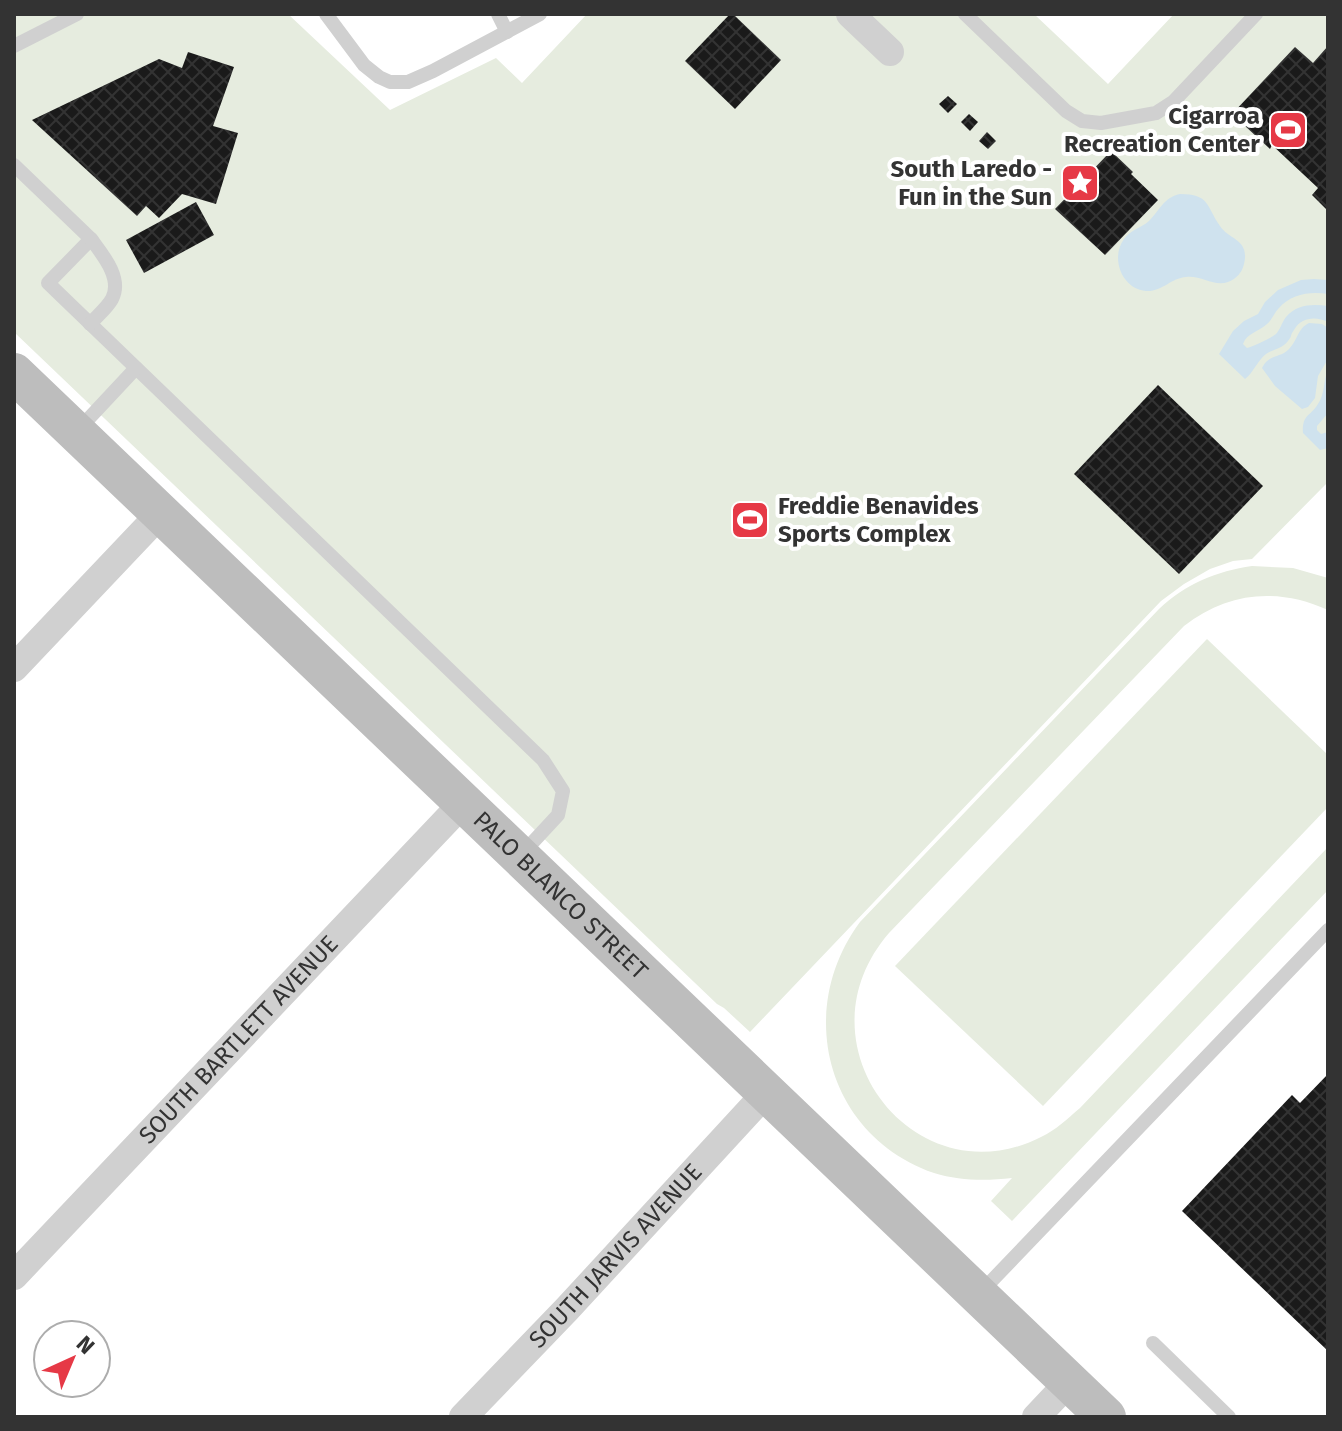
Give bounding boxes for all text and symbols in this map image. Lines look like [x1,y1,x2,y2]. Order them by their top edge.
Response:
place label: Cigarroa Recreation Center [1064,102,1260,158]
sports icon: Cigarroa Recreation Center [1267,109,1309,151]
place label: South Laredo - Fun in the Sun [890,155,1052,211]
place icon: South Laredo - Fun in the Sun [1059,162,1101,204]
place label: Freddie Benavides Sports Complex [778,492,979,548]
sports icon: Freddie Benavides Sports Complex [729,499,771,541]
street label: PALO BLANCO STREET [467,806,654,986]
street label: SOUTH BARTLETT AVENUE [133,930,344,1149]
street label: SOUTH JARVIS AVENUE [523,1158,708,1354]
north arrow [32,1319,112,1399]
text: N [71,1330,100,1360]

